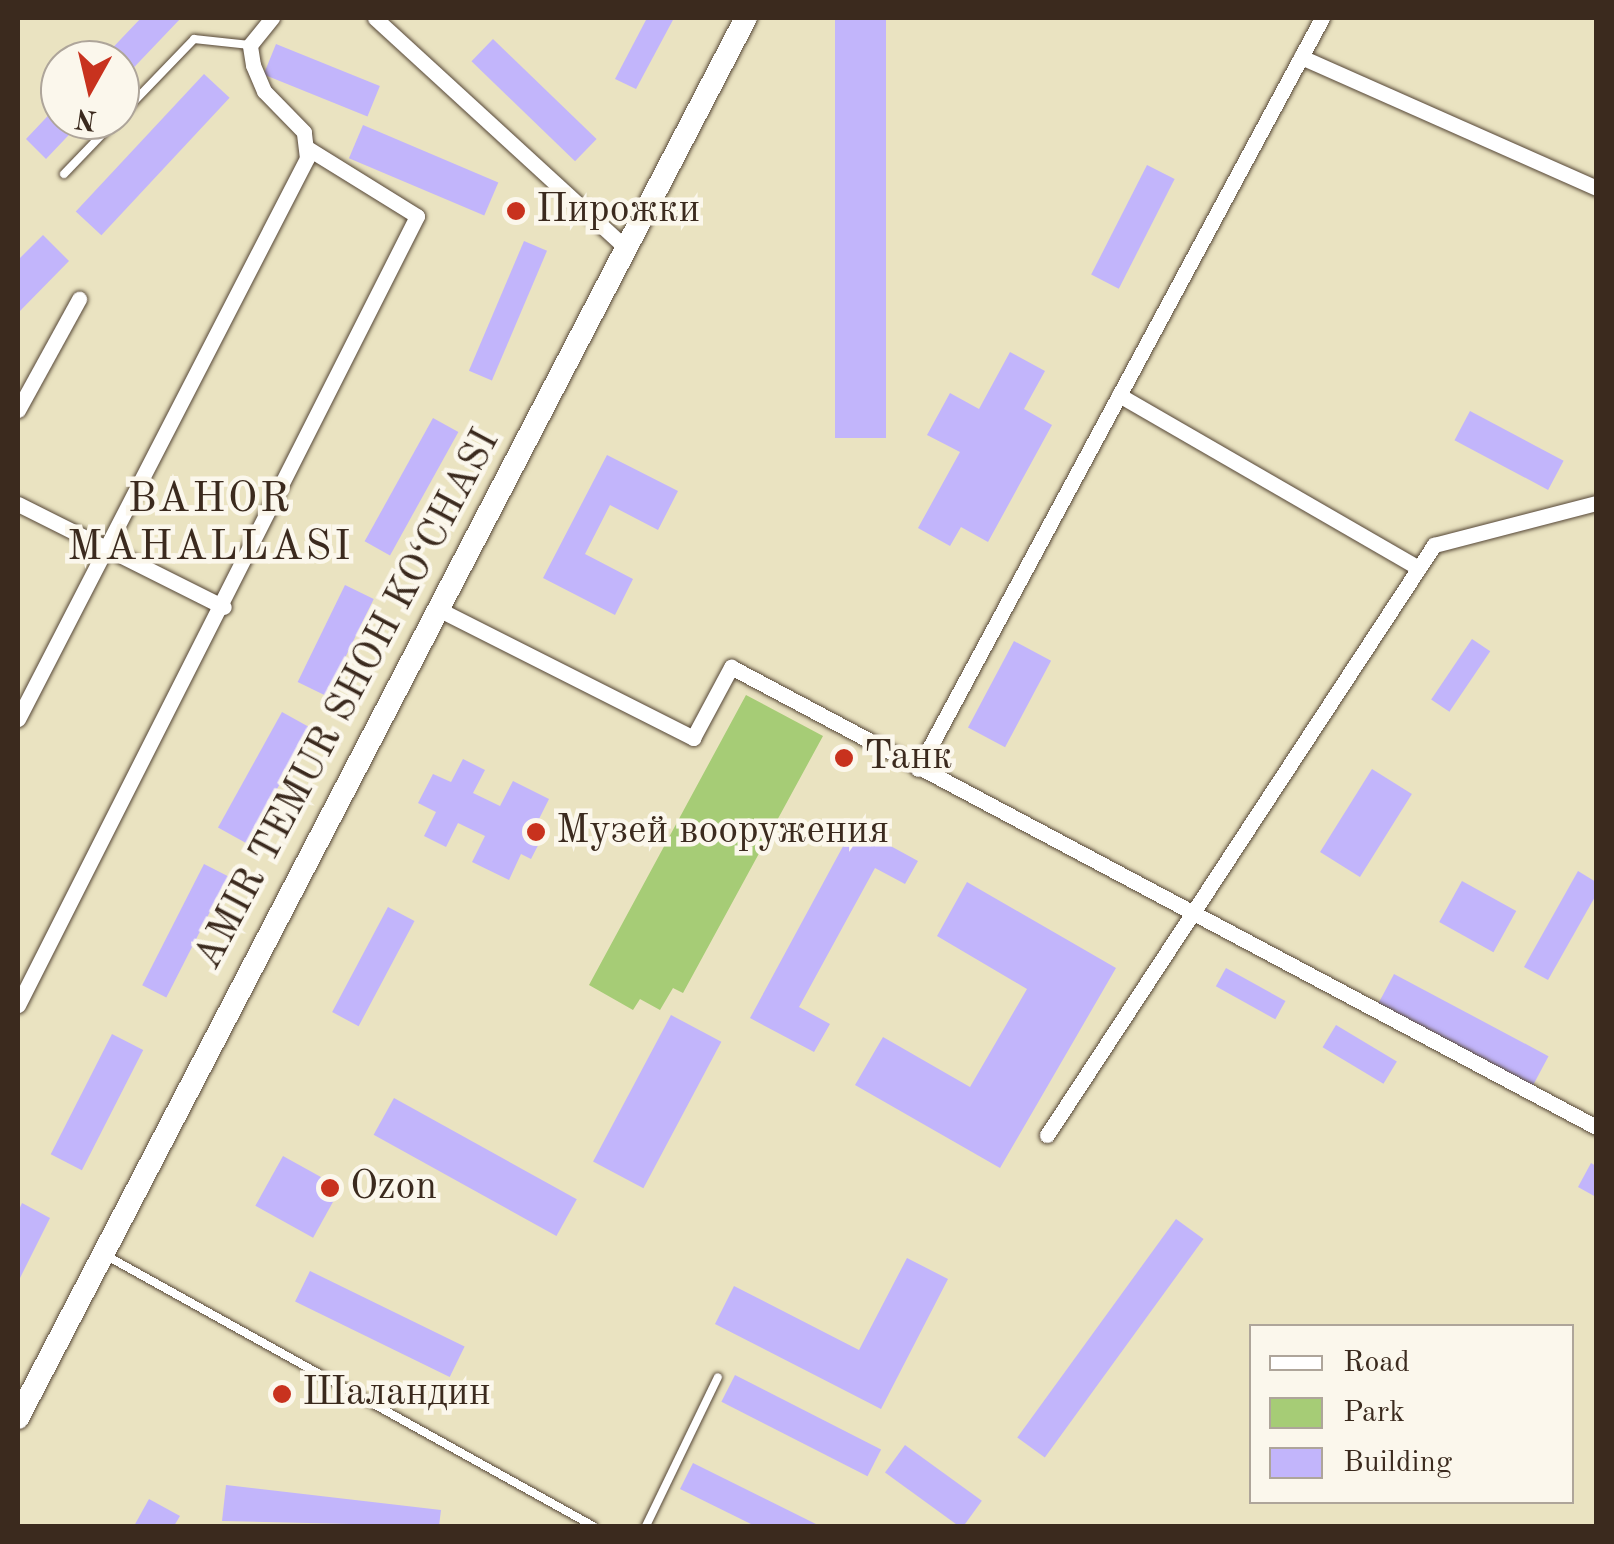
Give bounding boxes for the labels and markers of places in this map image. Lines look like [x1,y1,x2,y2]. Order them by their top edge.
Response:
place label: Пирожки [536,187,700,235]
marker: Пирожки [505,200,527,222]
place label: Танк [864,734,952,782]
marker: Танк [833,747,855,769]
place label: Музей вооружения [556,808,889,856]
marker: Музей вооружения [525,821,547,843]
place label: Ozon [350,1164,437,1212]
marker: Ozon [319,1177,341,1199]
place label: Шаландин [302,1370,491,1418]
marker: Шаландин [271,1383,293,1405]

